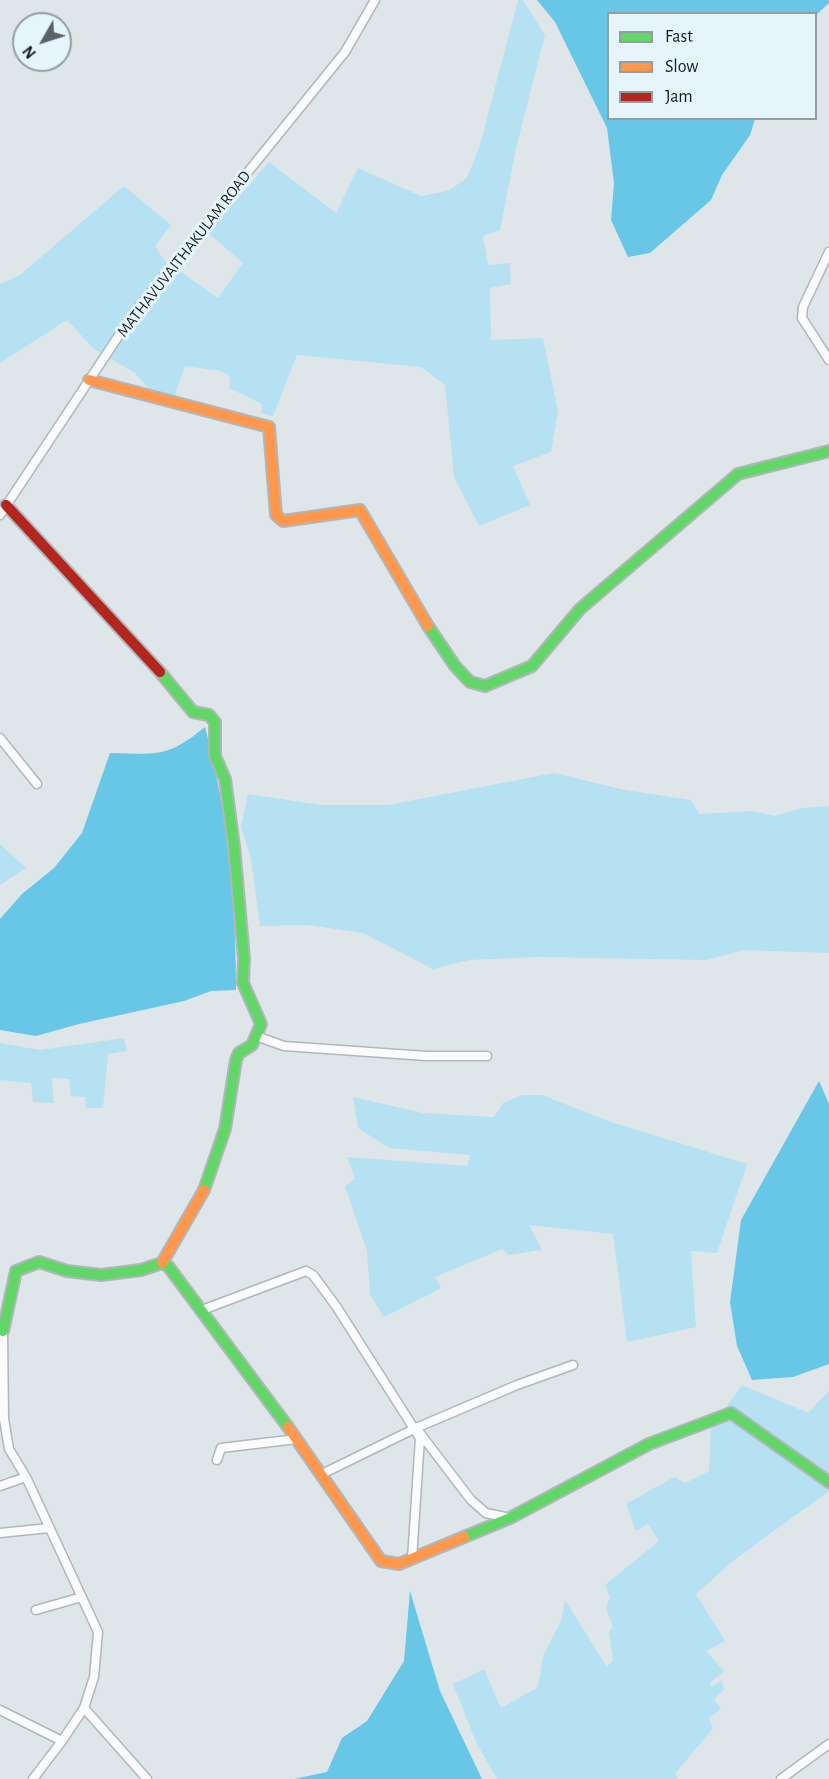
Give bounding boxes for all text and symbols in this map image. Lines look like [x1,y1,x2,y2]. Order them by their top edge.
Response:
north arrow [12,12,72,72]
legend [607,12,817,120]
text: Fast [665,28,693,46]
text: N [20,43,39,61]
text: Slow [665,58,698,76]
text: Jam [665,88,693,106]
street label: MATHAVUVAITHAKULAM ROAD [113,167,255,341]

